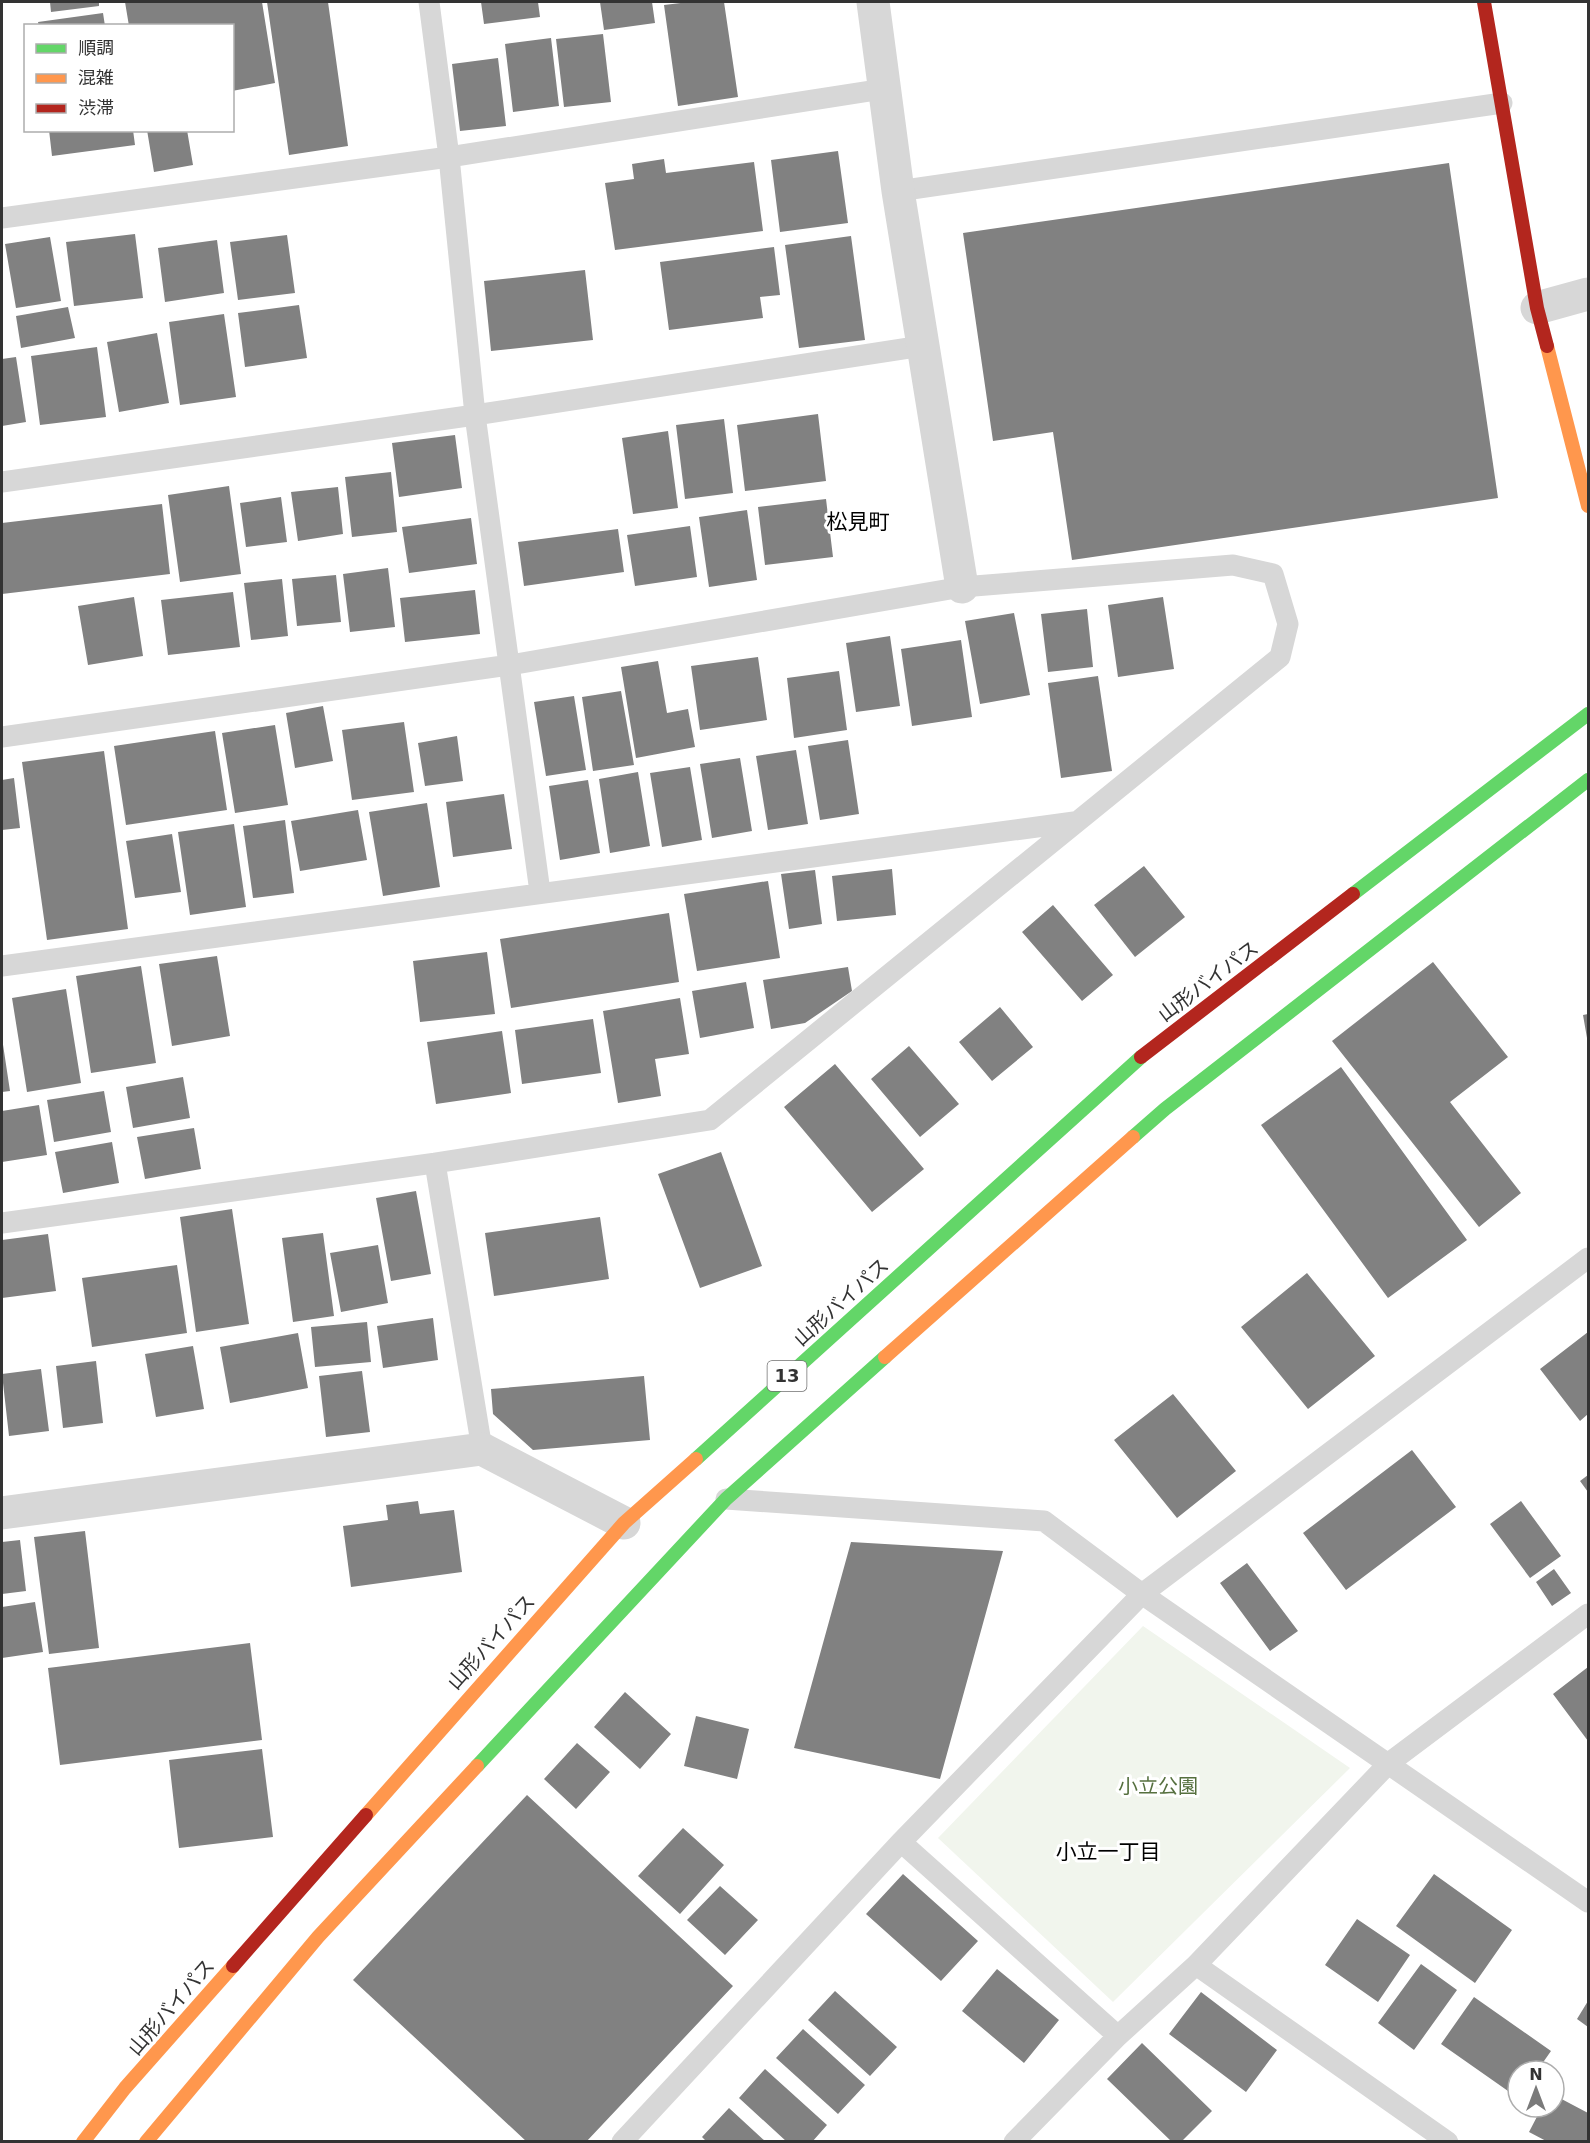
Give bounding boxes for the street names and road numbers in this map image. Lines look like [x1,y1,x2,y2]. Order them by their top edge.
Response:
street label: 山形バイパス [1153,935,1263,1027]
street label: 山形バイパス [789,1253,893,1351]
road number: 13 [768,1361,806,1391]
street label: 山形バイパス [442,1590,540,1694]
street label: 山形バイパス [123,1954,219,2060]

